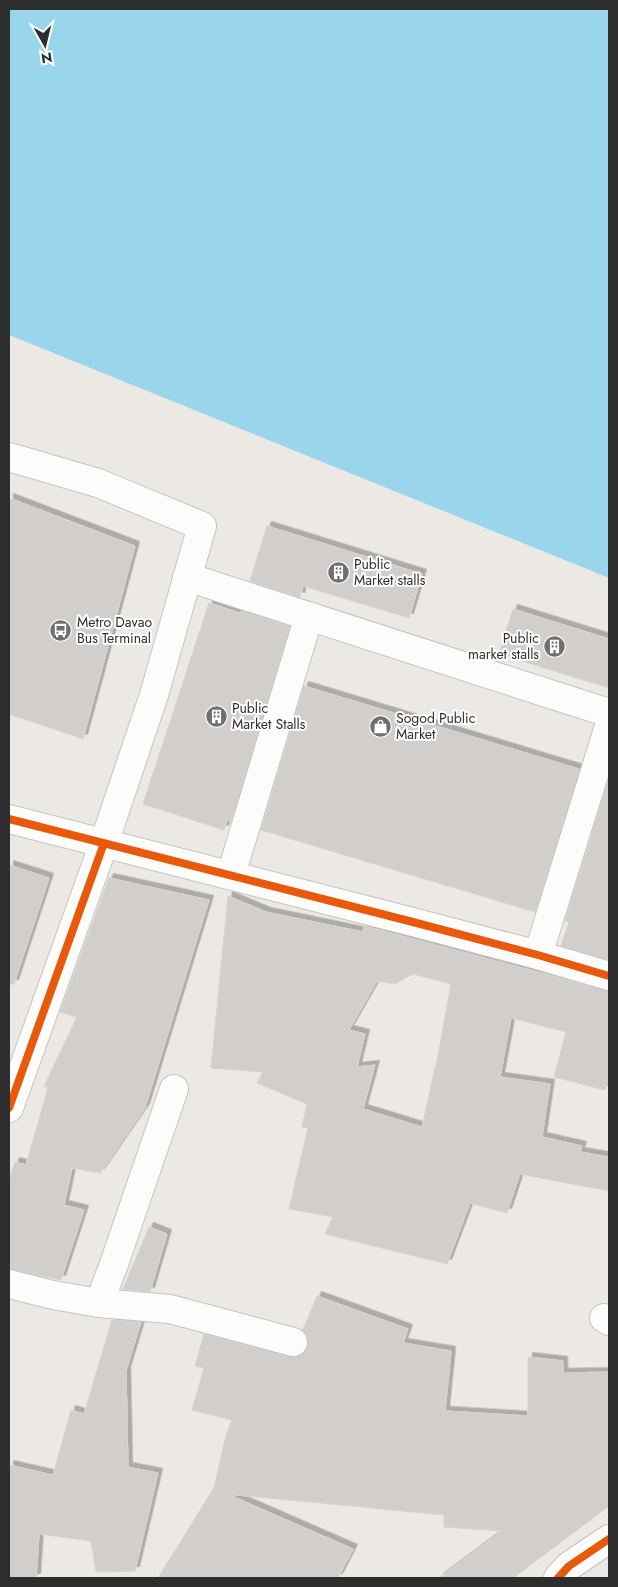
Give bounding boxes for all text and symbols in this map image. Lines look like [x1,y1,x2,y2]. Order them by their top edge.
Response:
north arrow [20,20,70,70]
text: N [40,47,54,69]
place label: Public Market stalls [354,554,426,590]
building icon: Public Market stalls [326,560,350,584]
place label: Metro Davao Bus Terminal [77,612,152,648]
bus stop icon: Metro Davao Bus Terminal [49,618,73,642]
place label: Public market stalls [468,628,539,664]
building icon: Public market stalls [543,634,567,658]
place label: Public Market Stalls [232,698,306,734]
building icon: Public Market Stalls [204,704,228,728]
place label: Sogod Public Market [396,708,475,744]
shop icon: Sogod Public Market [368,714,392,738]

